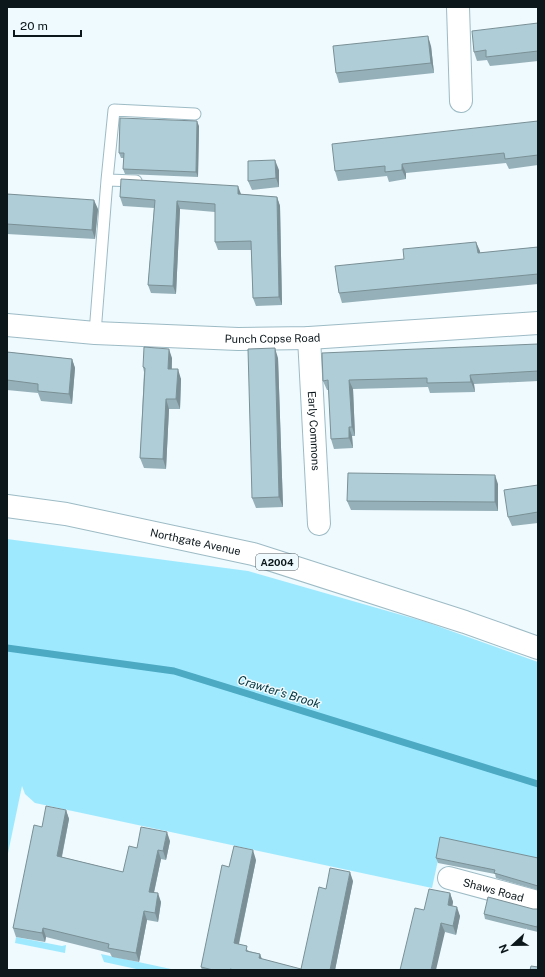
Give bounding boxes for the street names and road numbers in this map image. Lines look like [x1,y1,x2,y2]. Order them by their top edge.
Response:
street label: Punch Copse Road [224,331,321,345]
street label: Early Commons [306,391,322,471]
street label: Northgate Avenue [149,526,242,557]
road number: A2004 [256,554,298,570]
street label: Shaws Road [462,876,525,904]

